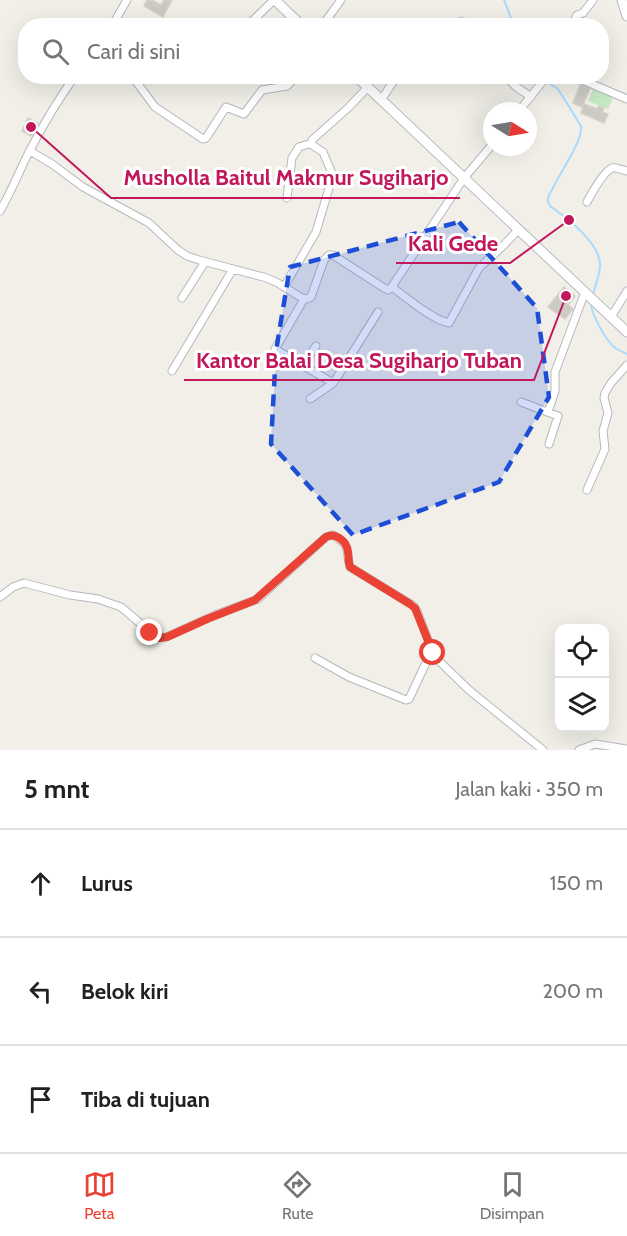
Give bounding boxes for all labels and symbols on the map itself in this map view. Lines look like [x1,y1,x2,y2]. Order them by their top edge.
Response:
north arrow [483,102,537,156]
callout: Musholla Baitul Makmur Sugiharjo [111,158,460,198]
text: Musholla Baitul Makmur Sugiharjo [123,164,449,191]
callout: Kali Gede [396,223,510,263]
text: Kali Gede [408,230,498,257]
callout: Kantor Balai Desa Sugiharjo Tuban [184,340,534,380]
text: Kantor Balai Desa Sugiharjo Tuban [196,347,522,374]
route end [136,619,162,645]
route start [419,639,445,665]

